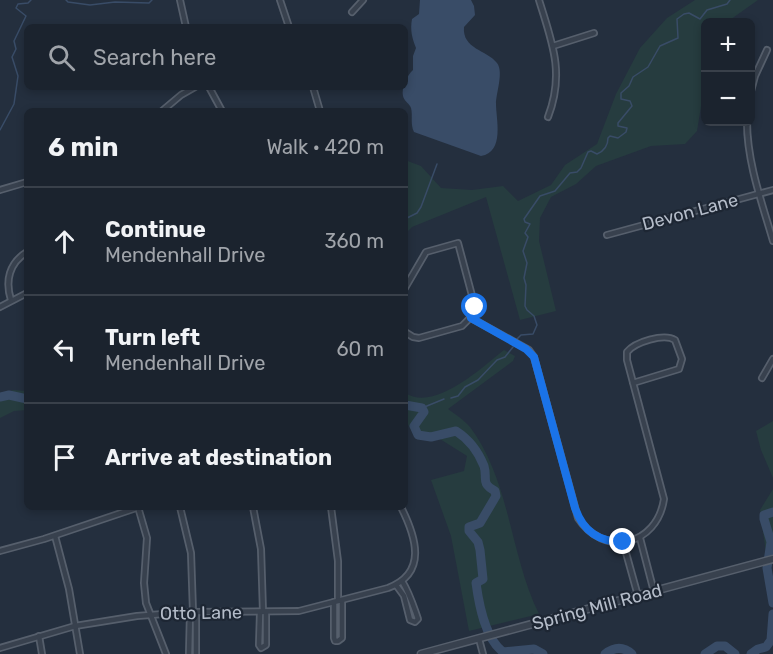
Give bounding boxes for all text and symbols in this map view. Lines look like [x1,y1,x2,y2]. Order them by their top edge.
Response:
map controls [701,18,755,126]
button: + [701,18,755,72]
search box [24,24,408,90]
icon: search [45,41,78,74]
text: Search here [93,44,216,71]
button: − [701,72,755,126]
text: 6 min [48,132,118,163]
text: Walk · 420 m [266,135,384,159]
street label: Devon Lane [640,189,740,235]
text: Continue [105,216,206,243]
icon: ahead [48,225,81,258]
text: 360 m [325,229,384,253]
text: Mendenhall Drive [105,243,265,267]
route start [461,293,487,319]
text: Turn left [105,324,200,351]
icon: left [48,333,81,366]
text: 60 m [337,337,384,361]
text: Mendenhall Drive [105,351,265,375]
icon: arrive [48,441,81,474]
text: Arrive at destination [105,444,332,471]
route end [609,528,635,554]
street label: Spring Mill Road [530,579,664,635]
street label: Otto Lane [160,601,242,625]

